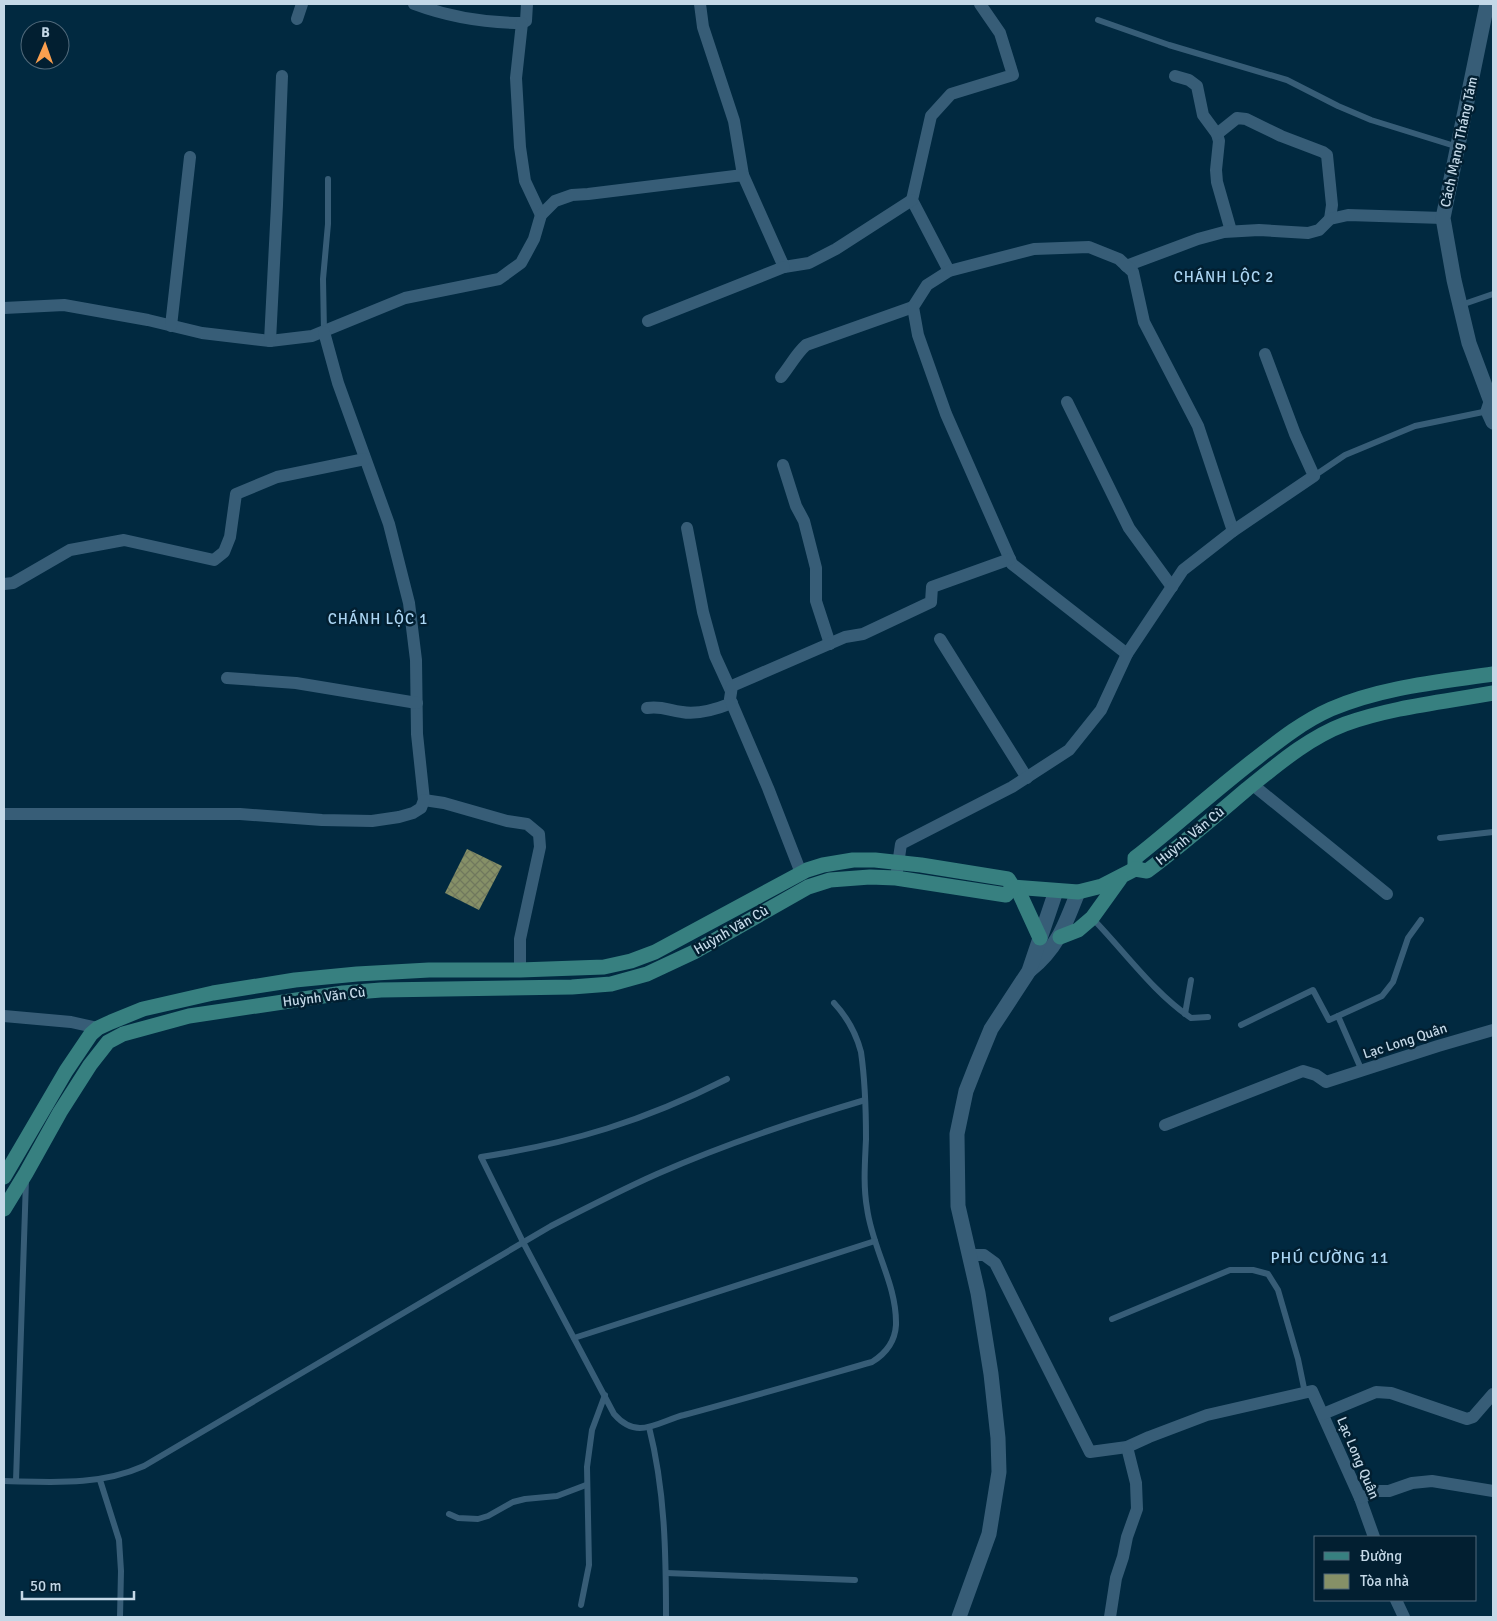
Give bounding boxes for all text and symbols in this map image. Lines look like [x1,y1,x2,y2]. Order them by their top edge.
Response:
north arrow [20,20,70,70]
text: B [41,24,50,41]
street label: Cách Mạng Tháng Tám [1437,75,1481,209]
district label: CHÁNH LỘC 2 [1174,267,1274,286]
district label: CHÁNH LỘC 1 [328,609,428,628]
street label: Huỳnh Văn Cù [1152,803,1228,869]
street label: Huỳnh Văn Cù [691,902,771,958]
street label: Huỳnh Văn Cù [282,983,366,1011]
street label: Lạc Long Quân [1361,1019,1449,1063]
district label: PHÚ CƯỜNG 11 [1271,1248,1389,1268]
street label: Lạc Long Quân [1333,1414,1383,1502]
legend [1314,1536,1477,1601]
text: Đường [1360,1547,1402,1565]
scale bar [22,1568,135,1600]
text: Tòa nhà [1360,1572,1409,1590]
text: 50 m [30,1577,61,1595]

